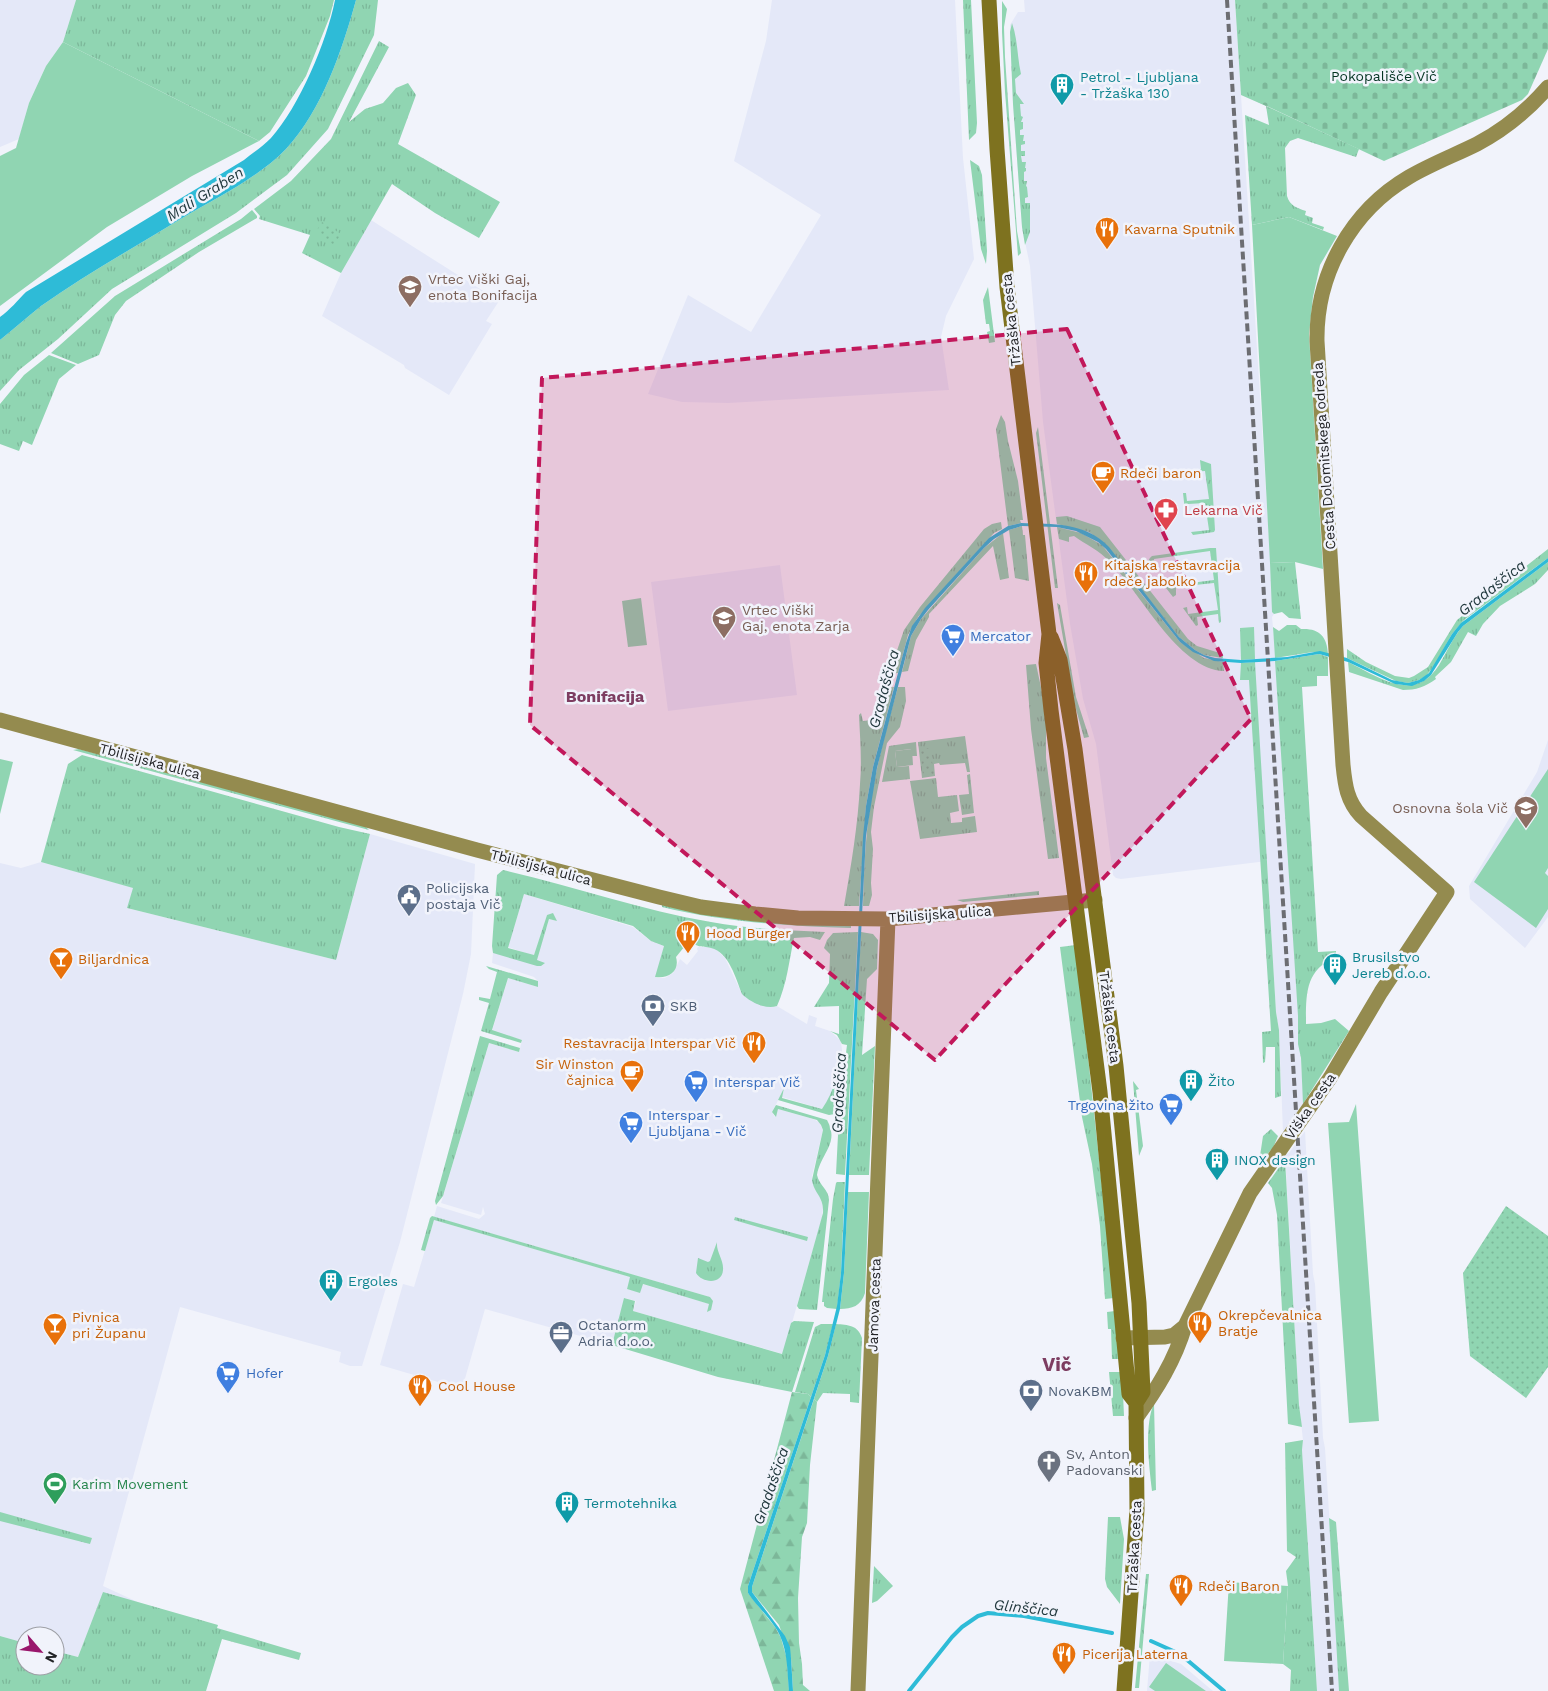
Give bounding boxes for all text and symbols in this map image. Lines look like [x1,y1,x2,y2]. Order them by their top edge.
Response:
park label: Pokopališče Vič [1331,68,1437,84]
place label: Petrol - Ljubljana - Tržaška 130 [1080,69,1199,101]
building icon: Petrol - Ljubljana - Tržaška 130 [1049,72,1075,106]
water label: Mali Graben [163,163,247,225]
restaurant icon: Kavarna Sputnik [1094,216,1120,250]
place label: Kavarna Sputnik [1124,221,1235,237]
place label: Vrtec Viški Gaj, enota Bonifacija [428,271,537,303]
street label: Tržaška cesta [998,273,1024,367]
school or university icon: Vrtec Viški Gaj, enota Bonifacija [397,274,423,308]
street label: Cesta Dolomitskega odreda [1309,362,1339,550]
cafe icon: Rdeči baron [1090,460,1116,494]
place label: Rdeči baron [1120,465,1202,481]
pharmacy icon: Lekarna Vič [1153,497,1179,531]
place label: Lekarna Vič [1184,502,1263,518]
water label: Gradaščica [1455,556,1529,620]
place label: Kitajska restavracija rdeče jabolko [1104,557,1240,589]
restaurant icon: Kitajska restavracija rdeče jabolko [1073,560,1099,594]
place label: Vrtec Viški Gaj, enota Zarja [742,602,850,634]
school or university icon: Vrtec Viški Gaj, enota Zarja [711,605,737,639]
supermarket icon: Mercator [940,623,966,657]
place label: Mercator [970,628,1031,644]
water label: Gradaščica [865,648,903,730]
district label: Bonifacija [566,687,645,706]
street label: Tbilisijska ulica [98,740,202,782]
school or university icon: Osnovna šola Vič [1513,795,1539,829]
place label: Osnovna šola Vič [1392,800,1508,816]
street label: Tbilisijska ulica [489,846,593,888]
place label: Policijska postaja Vič [426,880,501,912]
public building icon: Policijska postaja Vič [396,883,422,917]
street label: Tbilisijska ulica [888,902,992,926]
restaurant icon: Hood Burger [675,920,701,954]
place label: Hood Burger [706,925,791,941]
bar icon: Biljardnica [48,946,74,980]
place label: Brusilstvo Jereb d.o.o. [1352,949,1431,981]
place label: Biljardnica [78,951,149,967]
building icon: Brusilstvo Jereb d.o.o. [1322,952,1348,986]
street label: Tržaška cesta [1096,970,1124,1064]
bank icon: SKB [640,993,666,1027]
place label: SKB [670,998,697,1014]
restaurant icon: Restavracija Interspar Vič [741,1030,767,1064]
place label: Restavracija Interspar Vič [563,1035,736,1051]
water label: Gradaščica [828,1052,850,1134]
place label: Sir Winston čajnica [535,1056,614,1088]
cafe icon: Sir Winston čajnica [619,1059,645,1093]
building icon: Žito [1178,1068,1204,1102]
supermarket icon: Interspar Vič [683,1069,709,1103]
street label: Viška cesta [1281,1070,1339,1142]
place label: Žito [1208,1073,1235,1089]
place label: Interspar Vič [714,1074,801,1090]
supermarket icon: Trgovina žito [1158,1092,1184,1126]
place label: Trgovina žito [1068,1097,1154,1113]
place label: Interspar - Ljubljana - Vič [648,1107,747,1139]
supermarket icon: Interspar - Ljubljana - Vič [618,1110,644,1144]
building icon: INOX design [1204,1147,1230,1181]
place label: INOX design [1234,1152,1316,1168]
street label: Jamova cesta [864,1258,884,1352]
building icon: Ergoles [318,1268,344,1302]
place label: Ergoles [348,1273,398,1289]
place label: Okrepčevalnica Bratje [1218,1307,1322,1339]
place label: Pivnica pri Županu [72,1309,146,1341]
restaurant icon: Okrepčevalnica Bratje [1187,1310,1213,1344]
bar icon: Pivnica pri Županu [42,1312,68,1346]
place label: Octanorm Adria d.o.o. [578,1317,653,1349]
office icon: Octanorm Adria d.o.o. [548,1320,574,1354]
district label: Vič [1042,1353,1072,1376]
supermarket icon: Hofer [215,1360,241,1394]
place label: Hofer [246,1365,284,1381]
restaurant icon: Cool House [407,1373,433,1407]
place label: Cool House [438,1378,516,1394]
bank icon: NovaKBM [1018,1378,1044,1412]
place label: NovaKBM [1048,1383,1112,1399]
water label: Gradaščica [749,1445,793,1527]
place label: Sv, Anton Padovanski [1066,1446,1142,1478]
church icon: Sv, Anton Padovanski [1036,1449,1062,1483]
sports icon: Karim Movement [42,1471,68,1505]
place label: Karim Movement [72,1476,188,1492]
building icon: Termotehnika [554,1490,580,1524]
place label: Termotehnika [584,1495,677,1511]
street label: Tržaška cesta [1124,1500,1144,1594]
restaurant icon: Rdeči Baron [1168,1573,1194,1607]
place label: Rdeči Baron [1198,1578,1280,1594]
water label: Glinščica [993,1596,1059,1620]
north arrow [15,1626,65,1676]
restaurant icon: Picerija Laterna [1051,1641,1077,1675]
place label: Picerija Laterna [1082,1646,1188,1662]
text: N [42,1649,61,1665]

